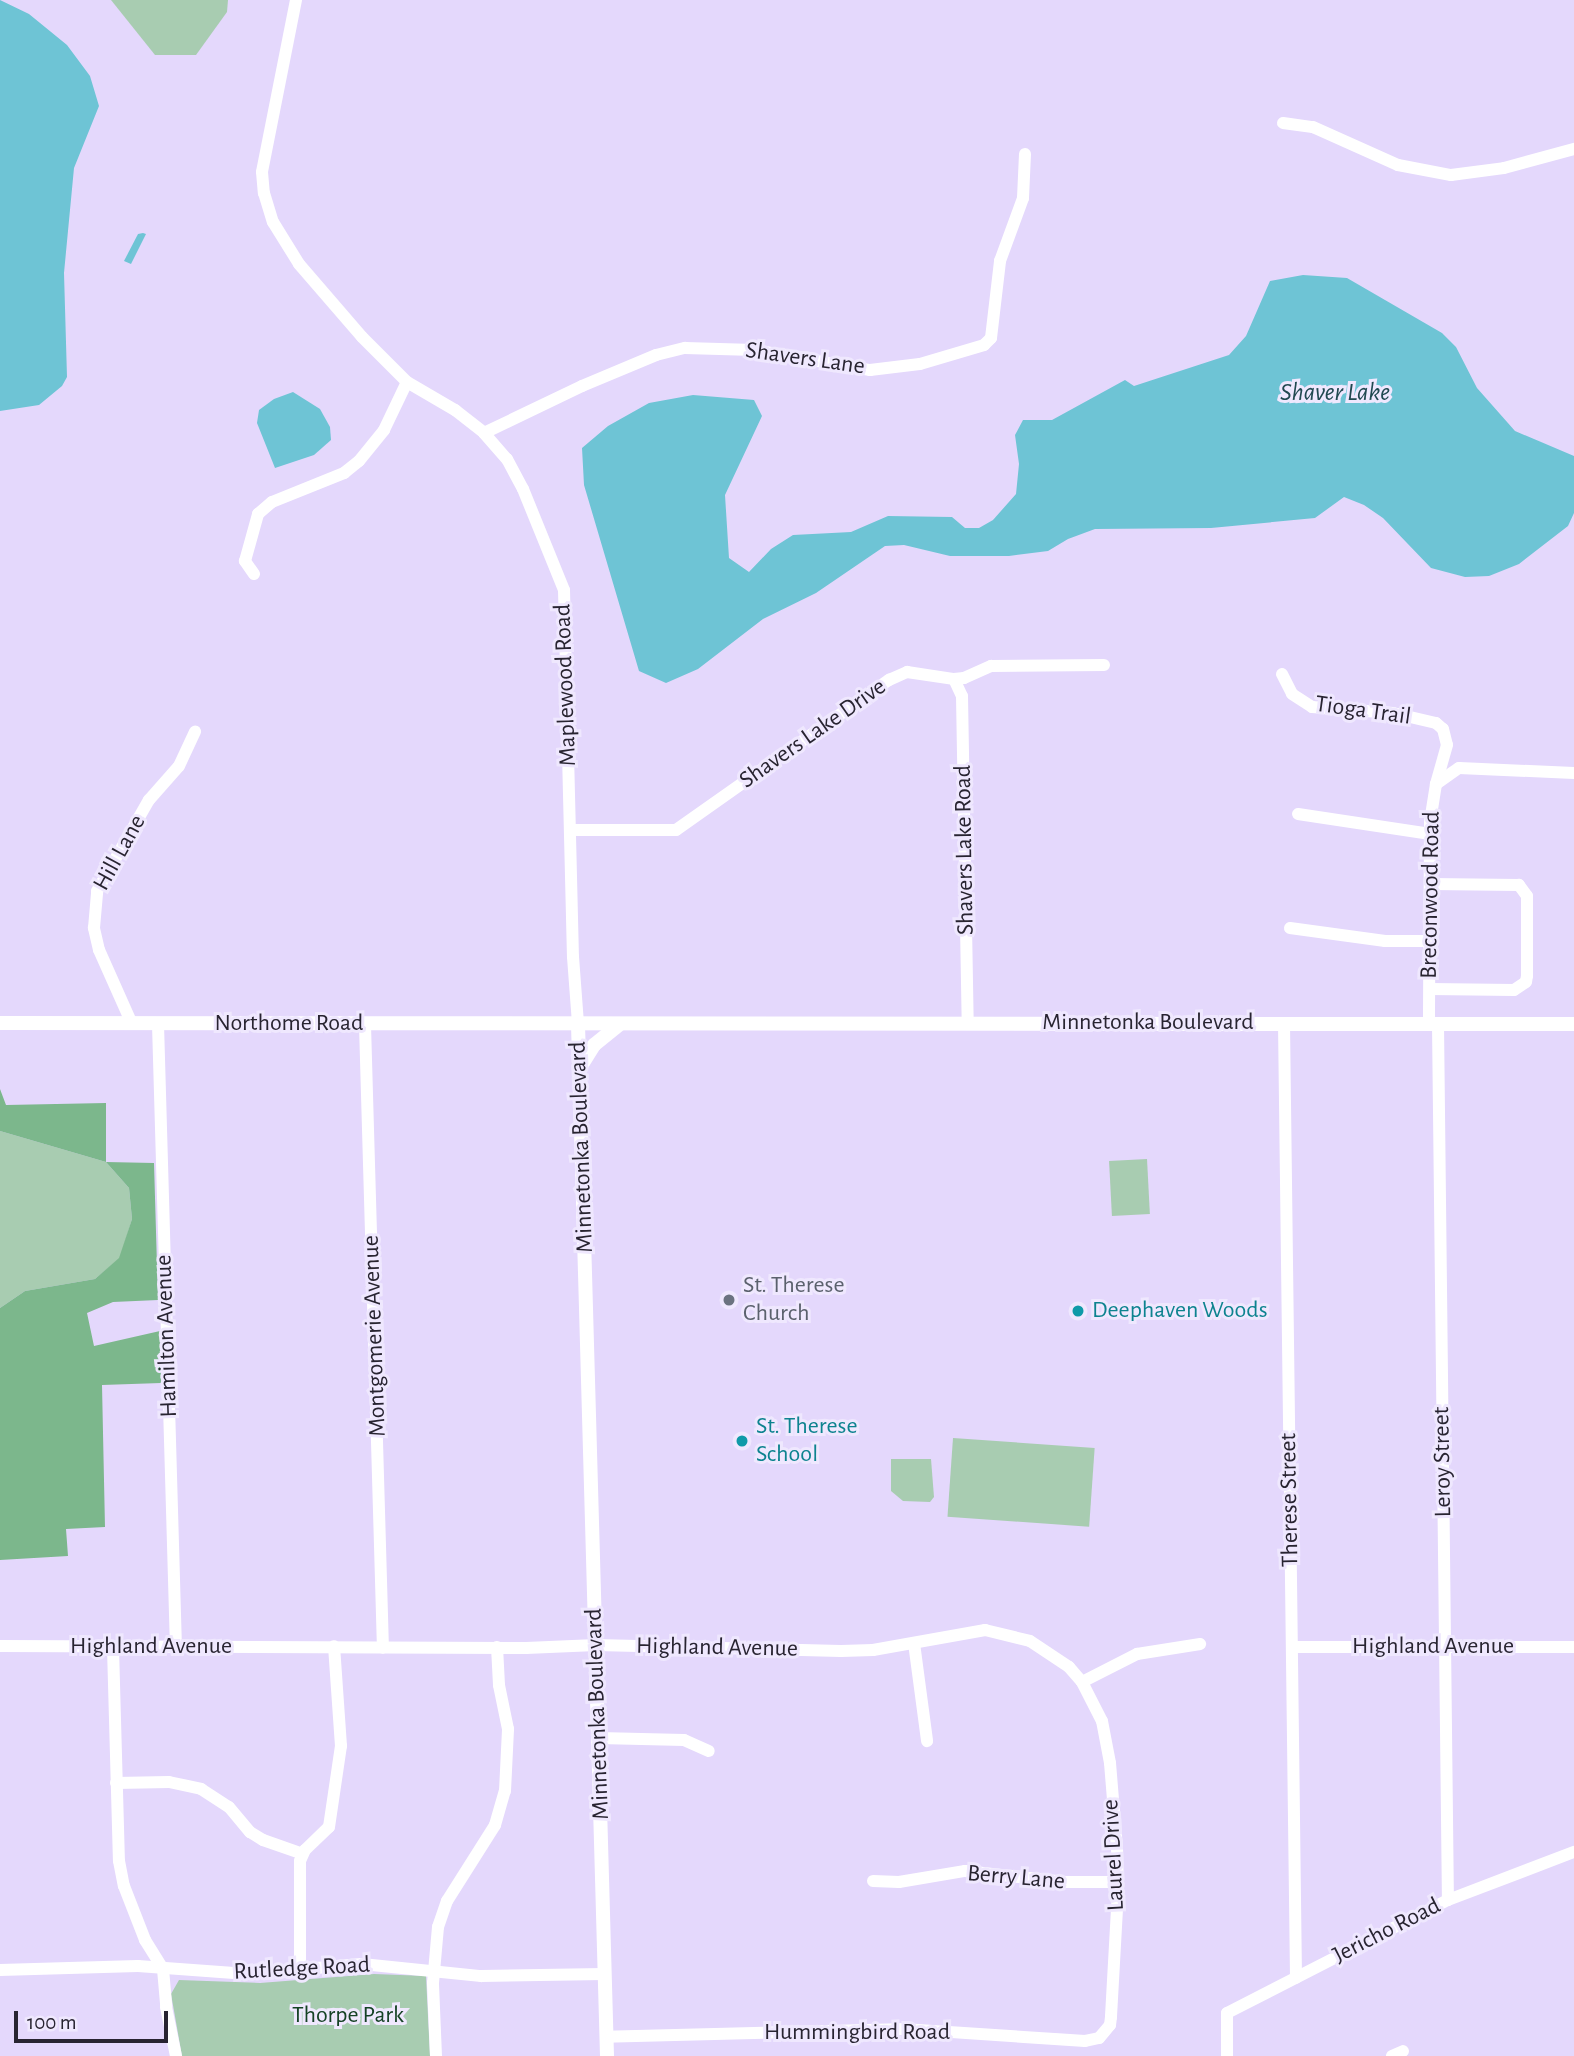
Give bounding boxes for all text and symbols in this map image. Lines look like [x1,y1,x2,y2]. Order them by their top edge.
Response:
street label: Shavers Lane [744,336,866,382]
water label: Shaver Lake [1280,377,1390,409]
street label: Maplewood Road [549,603,583,767]
street label: Shavers Lake Drive [734,673,892,795]
street label: Tioga Trail [1313,690,1413,732]
street label: Shavers Lake Road [949,765,981,935]
street label: Hill Lane [87,810,153,896]
street label: Breconwood Road [1415,811,1447,979]
street label: Minnetonka Boulevard [1042,1009,1254,1037]
street label: Northome Road [215,1010,363,1038]
street label: Minnetonka Boulevard [564,1041,600,1253]
street label: Montgomerie Avenue [357,1235,393,1437]
street label: Hamilton Avenue [150,1254,184,1418]
place label: St. Therese Church [743,1272,844,1328]
marker: St. Therese Church [721,1292,737,1308]
place label: Deephaven Woods [1092,1297,1268,1325]
marker: Deephaven Woods [1070,1303,1086,1319]
street label: Leroy Street [1428,1406,1458,1518]
place label: St. Therese School [756,1413,857,1469]
marker: St. Therese School [734,1433,750,1449]
street label: Therese Street [1274,1433,1306,1567]
street label: Minnetonka Boulevard [580,1608,616,1820]
street label: Highland Avenue [636,1632,798,1664]
street label: Highland Avenue [70,1633,232,1661]
street label: Highland Avenue [1352,1633,1514,1661]
street label: Laurel Drive [1097,1798,1131,1912]
street label: Berry Lane [966,1859,1066,1897]
street label: Jericho Road [1328,1892,1446,1970]
street label: Rutledge Road [233,1951,371,1987]
scale bar [18,1996,172,2040]
park label: Thorpe Park [292,2002,404,2030]
text: 100 m [27,2012,77,2033]
street label: Hummingbird Road [764,2019,950,2047]

